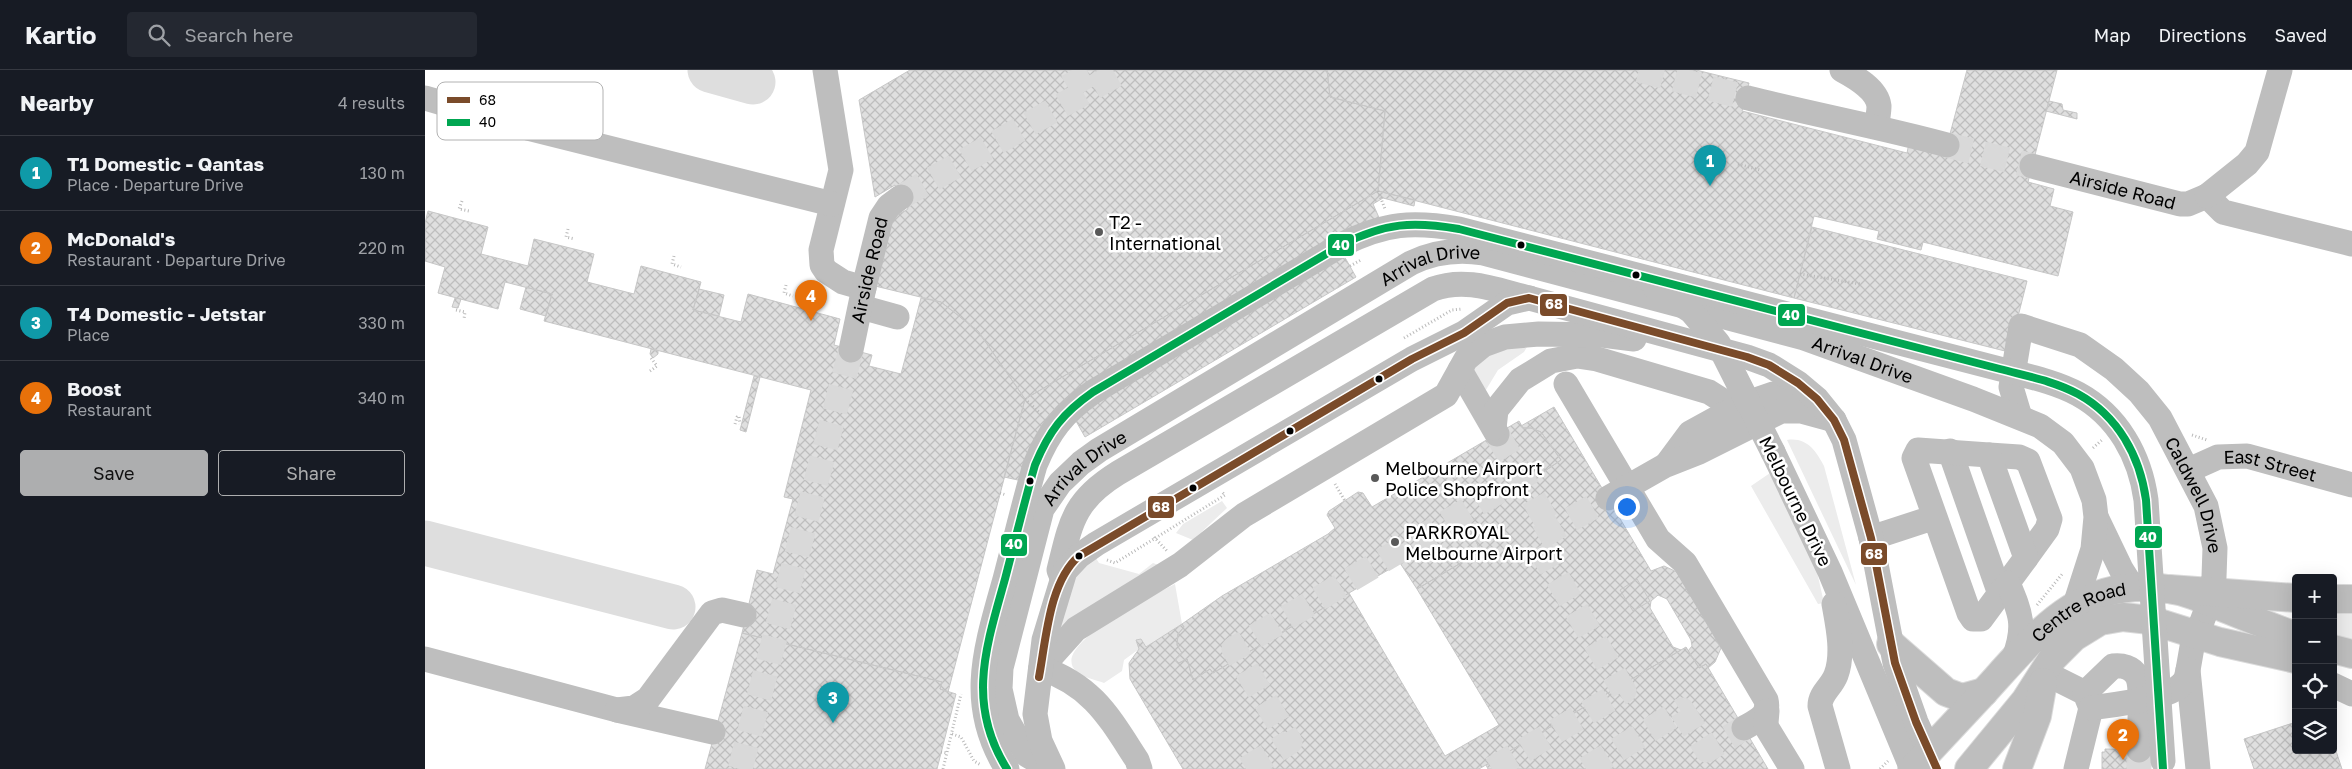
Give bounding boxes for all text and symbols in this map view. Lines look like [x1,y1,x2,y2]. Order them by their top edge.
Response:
search box [127,12,477,57]
text: Kartio [25,20,97,49]
icon: search [145,21,173,49]
text: Search here [185,23,293,46]
text: Map [2094,24,2130,46]
text: Directions [2158,24,2246,46]
text: Saved [2274,24,2327,46]
legend [437,82,603,140]
text: Nearby [20,90,94,116]
text: 68 [479,91,496,108]
text: 4 results [338,93,405,113]
text: 40 [479,113,496,130]
pin: 1 [1694,145,1726,186]
text: T1 Domestic - Qantas [67,152,264,175]
text: 1 [32,163,40,183]
text: 130 m [360,163,405,183]
street label: Airside Road [2068,165,2178,214]
text: Place · Departure Drive [67,175,243,195]
place label: T2 - International [1109,211,1221,254]
street label: Airside Road [846,215,892,325]
marker: T2 - International [1093,226,1105,238]
text: McDonald's [67,227,176,250]
line badge: 40 [1327,233,1355,257]
text: 40 [1332,236,1350,253]
text: 2 [31,238,41,258]
text: 220 m [358,238,405,258]
street label: Arrival Drive [1376,240,1481,290]
unlabelled marker [1516,240,1526,250]
text: Restaurant · Departure Drive [67,250,286,270]
unlabelled marker [1631,270,1641,280]
pin: 4 [795,280,827,321]
line badge: 68 [1539,293,1568,317]
text: 68 [1545,295,1563,312]
text: T4 Domestic - Jetstar [67,302,266,325]
line badge: 40 [1777,303,1806,327]
text: 40 [1782,306,1800,323]
text: 3 [31,313,41,333]
text: 330 m [358,313,405,333]
text: Place [67,325,110,345]
street label: Arrival Drive [1809,331,1916,387]
unlabelled marker [1374,374,1384,384]
text: Boost [67,377,121,400]
text: 4 [31,388,41,408]
text: 340 m [358,388,405,408]
text: Restaurant [67,400,152,420]
street label: Arrival Drive [1037,425,1130,509]
unlabelled marker [1285,426,1295,436]
street label: Melbourne Drive [1755,432,1837,570]
street label: Caldwell Drive [2161,433,2227,555]
street label: East Street [2223,445,2319,486]
button: Save [20,450,208,496]
button: Share [218,450,405,496]
place label: Melbourne Airport Police Shopfront [1385,457,1543,500]
marker: Melbourne Airport Police Shopfront [1369,472,1381,484]
unlabelled marker [1025,476,1035,486]
unlabelled marker [1188,483,1198,493]
your location [1614,494,1640,520]
line badge: 68 [1147,495,1175,519]
text: 68 [1152,498,1170,515]
place label: PARKROYAL Melbourne Airport [1405,521,1563,564]
line badge: 40 [2134,525,2163,549]
text: 40 [2139,528,2157,545]
line badge: 40 [1000,533,1028,557]
text: 40 [1005,535,1023,552]
marker: PARKROYAL Melbourne Airport [1389,536,1401,548]
line badge: 68 [1860,542,1888,566]
text: 68 [1865,545,1883,562]
unlabelled marker [1074,551,1084,561]
map controls [2292,574,2337,754]
button: + [2292,574,2337,619]
street label: Centre Road [2026,577,2128,646]
button: − [2292,619,2337,664]
button: locate [2292,664,2337,709]
pin: 3 [817,682,849,723]
button: layers [2292,709,2337,754]
pin: 2 [2107,719,2139,760]

